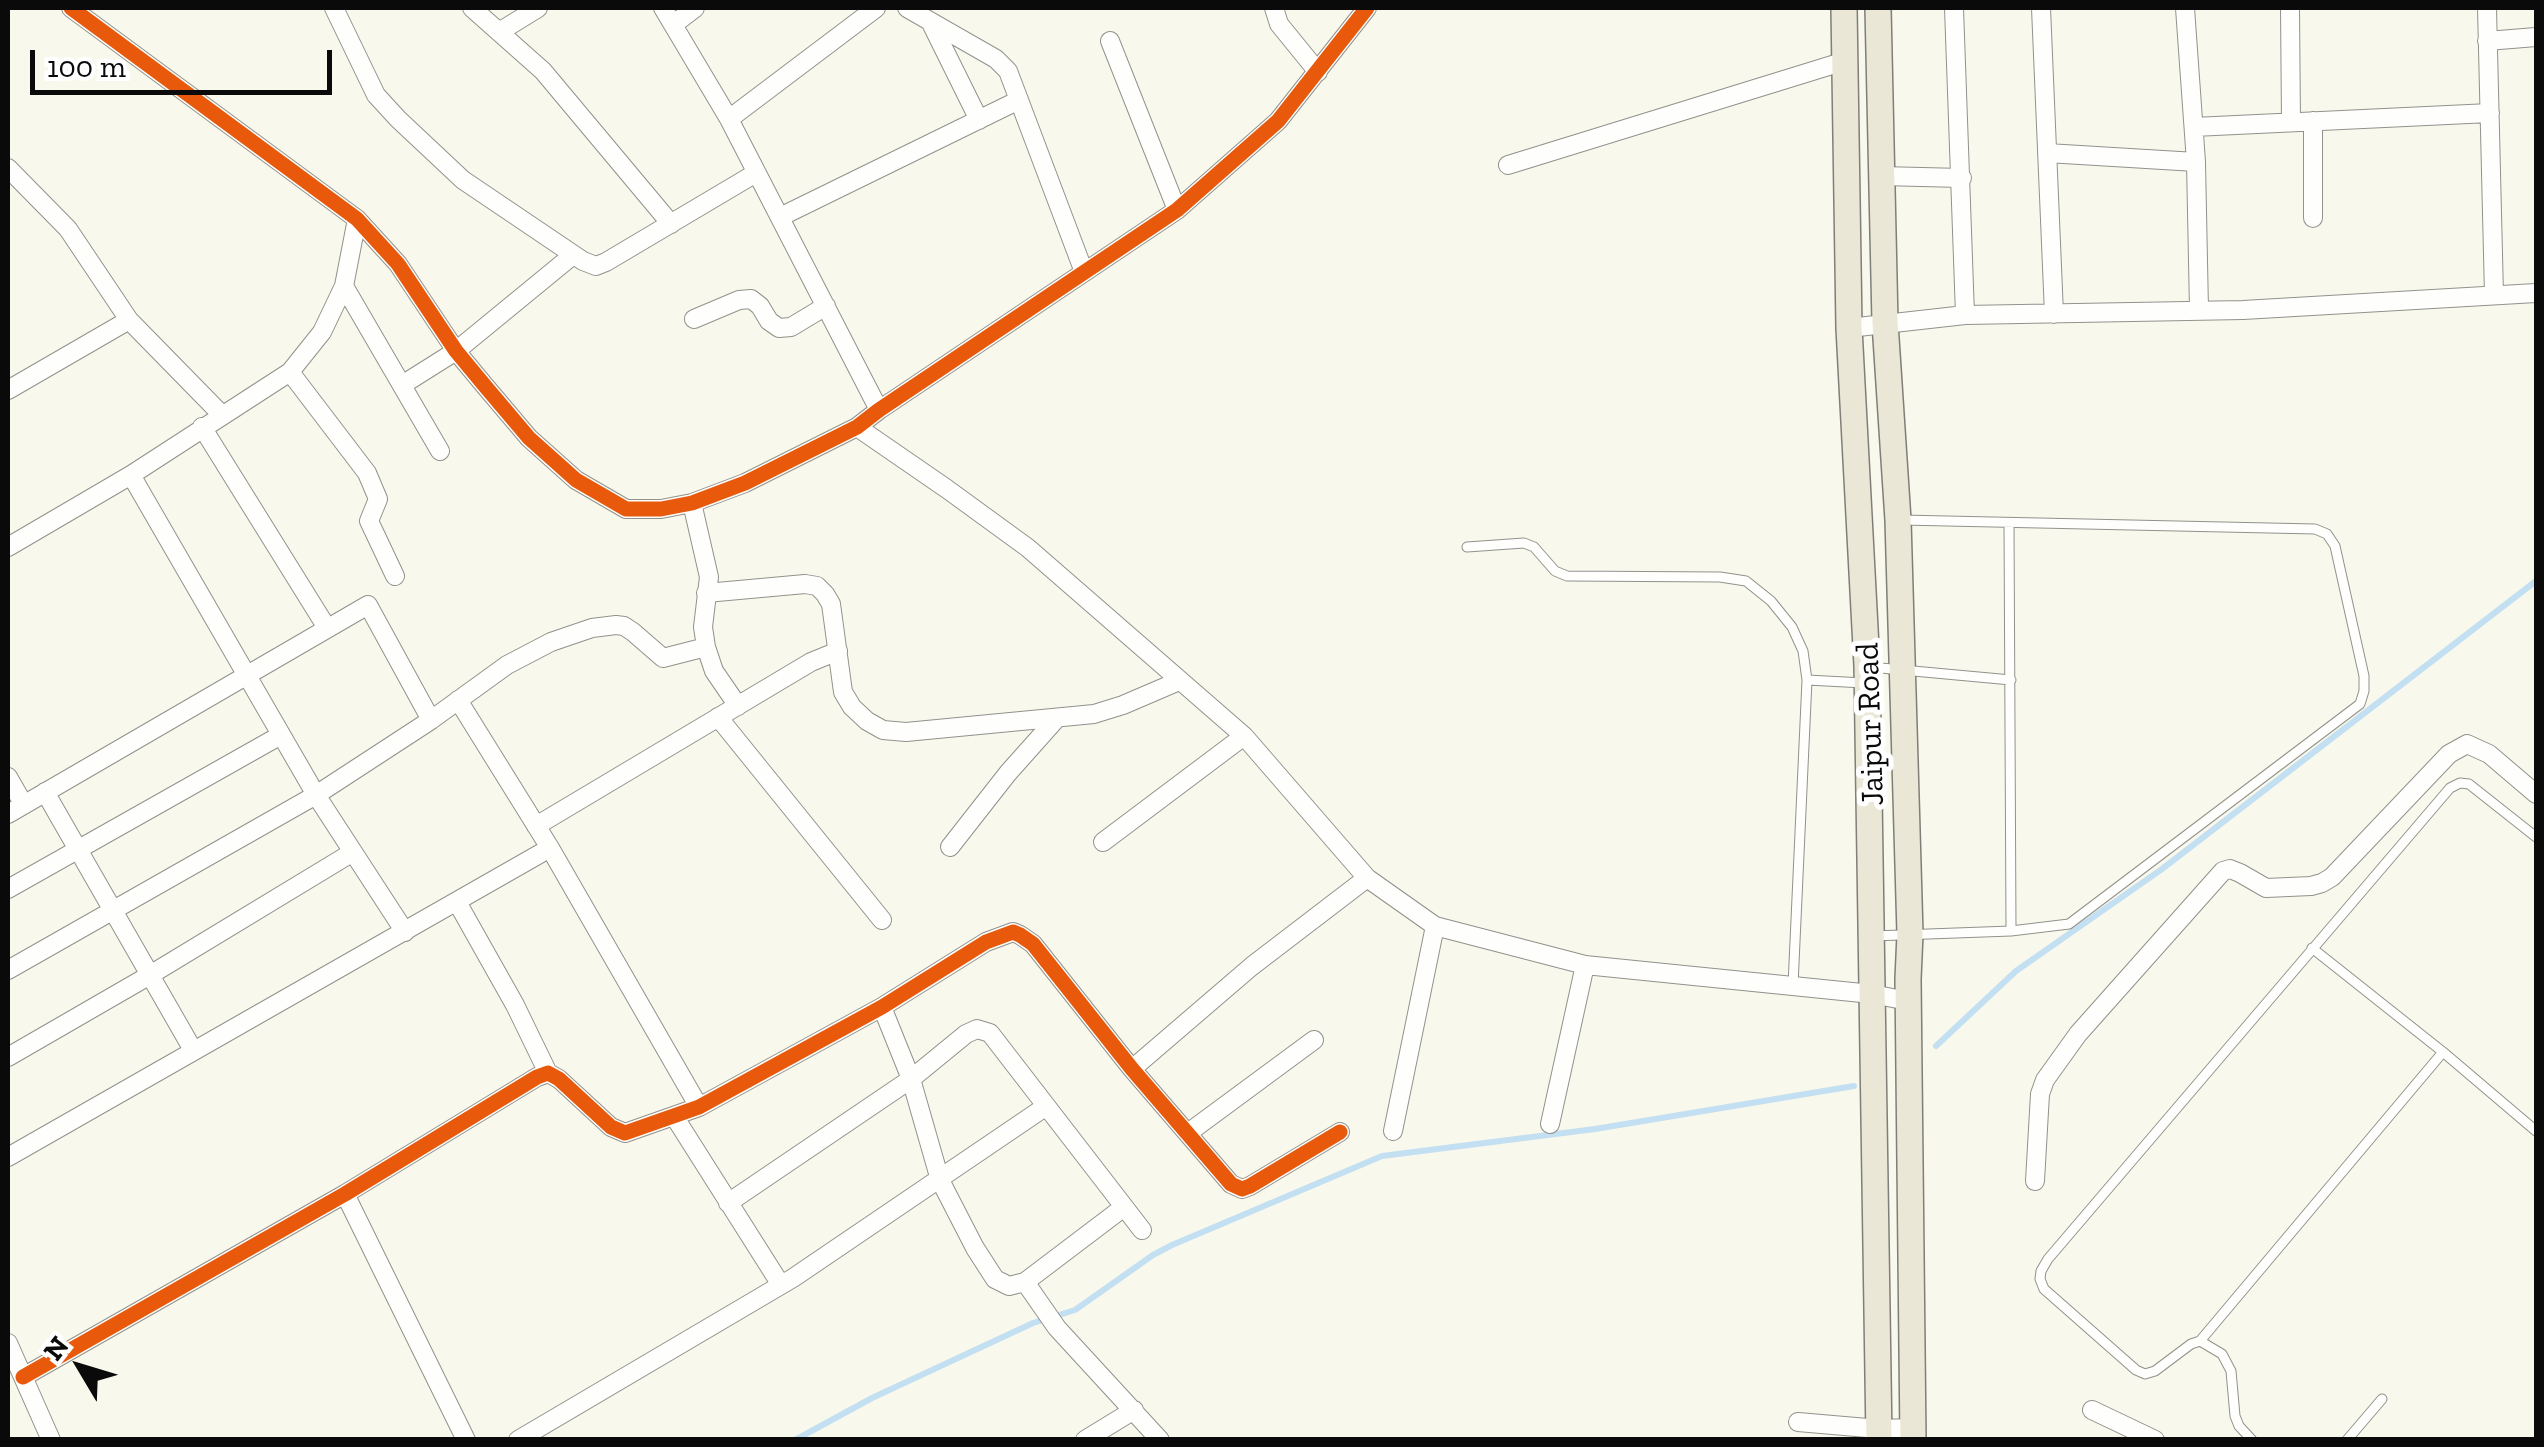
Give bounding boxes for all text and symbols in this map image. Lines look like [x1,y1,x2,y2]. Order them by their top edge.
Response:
scale bar [35,30,338,92]
text: 100 m [47,49,126,85]
street label: Jaipur Road [1849,642,1893,806]
north arrow [30,1317,130,1417]
text: N [36,1330,76,1367]

